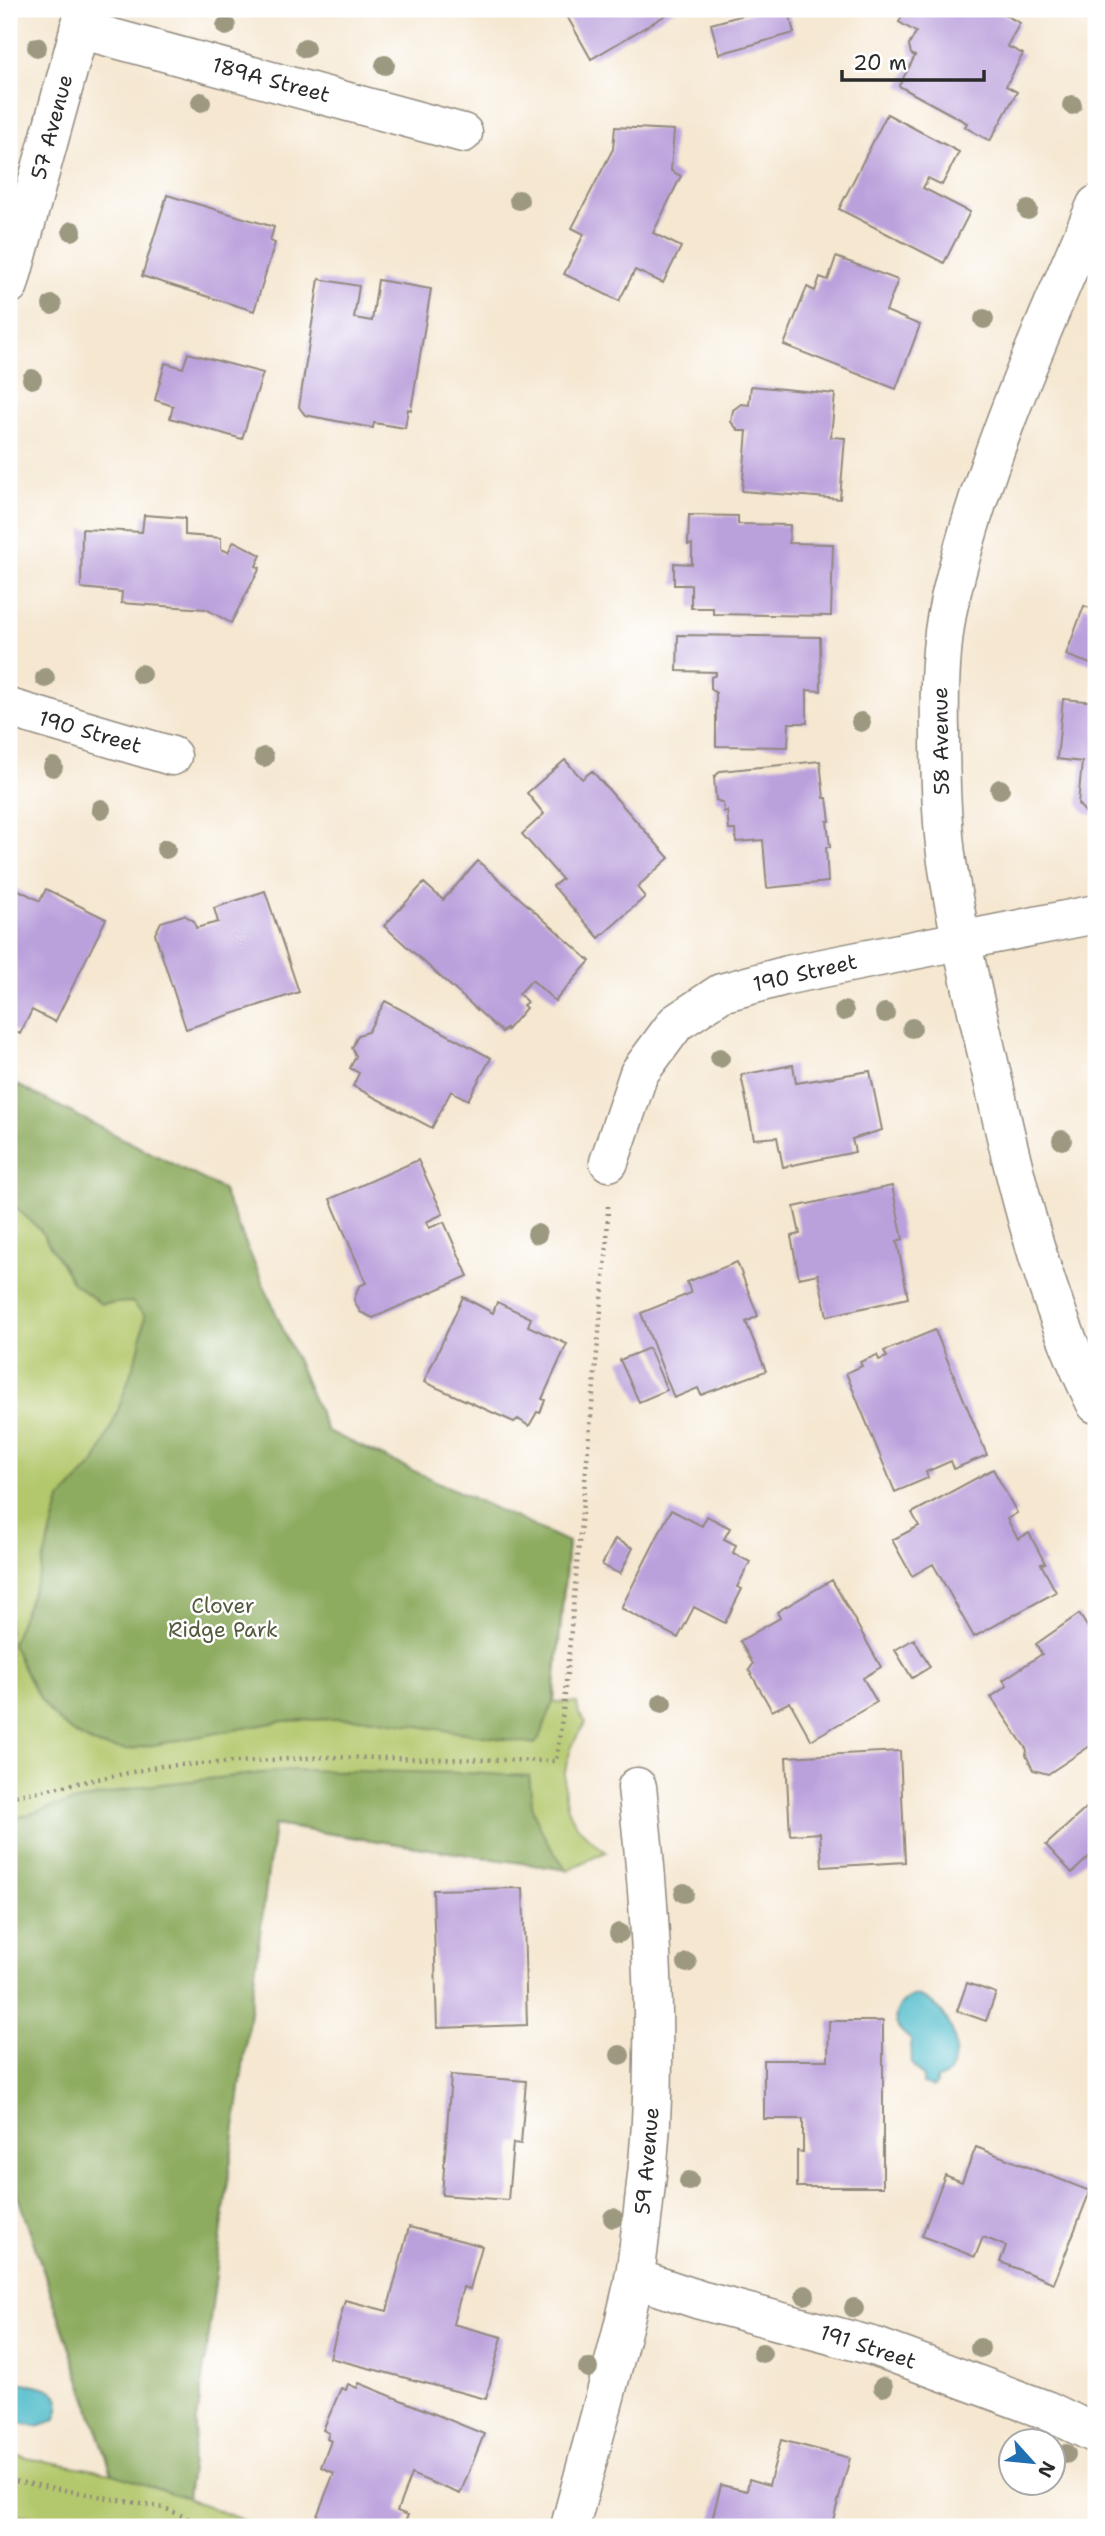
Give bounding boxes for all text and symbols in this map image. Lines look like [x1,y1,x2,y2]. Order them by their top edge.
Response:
scale bar [842,38,984,82]
text: 20 m [853,49,907,77]
street label: 189A Street [209,51,333,109]
street label: 57 Avenue [25,71,79,183]
street label: 58 Avenue [926,687,956,795]
street label: 190 Street [35,704,145,760]
street label: 190 Street [750,947,860,999]
park label: Clover Ridge Park [168,1592,278,1644]
street label: 59 Avenue [628,2106,666,2216]
street label: 191 Street [816,2318,920,2376]
north arrow [996,2428,1066,2498]
text: N [1032,2457,1061,2482]

